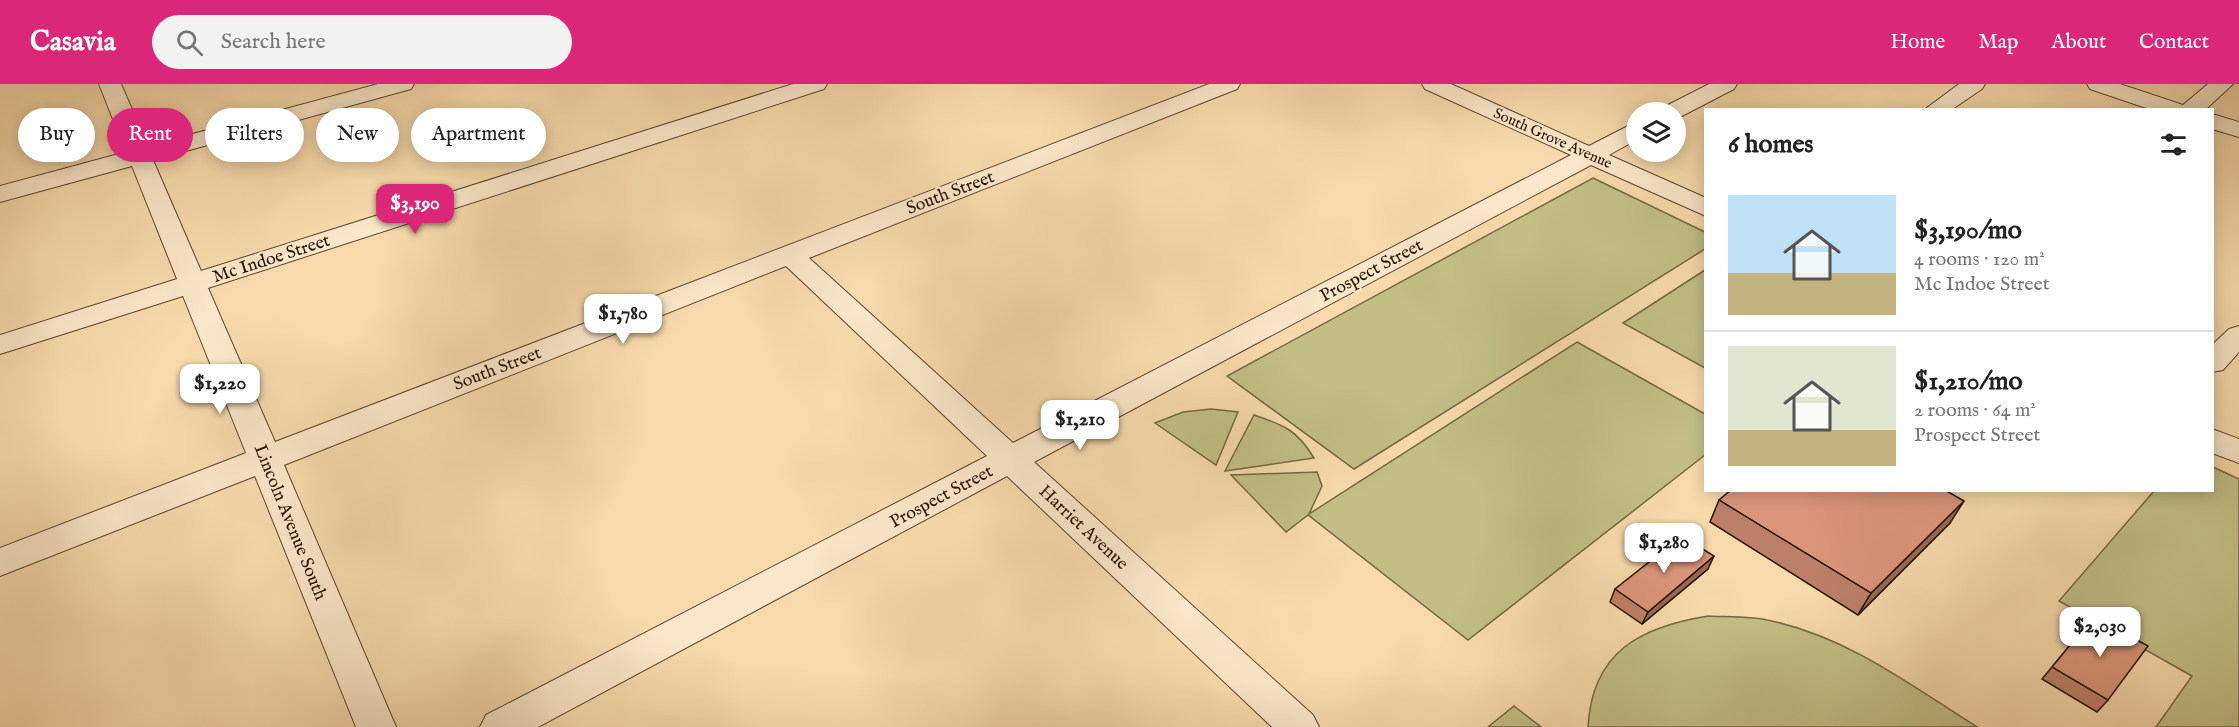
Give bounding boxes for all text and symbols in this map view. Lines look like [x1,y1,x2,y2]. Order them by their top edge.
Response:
search box [152,15,572,69]
text: Casavia [30,25,116,60]
icon: search [173,26,206,59]
text: Search here [221,28,326,56]
text: Home [1890,29,1945,56]
text: Map [1978,29,2018,56]
text: About [2051,29,2106,56]
text: Contact [2139,29,2209,56]
map controls [1626,102,1686,162]
button: layers [1626,102,1686,162]
street label: South Grove Avenue [1491,104,1615,173]
chip: Buy [18,108,95,162]
chip: Rent [107,108,193,162]
chip: Filters [205,108,304,162]
chip: New [316,108,399,162]
chip: Apartment [411,108,546,162]
text: 6 homes [1728,128,1813,161]
icon: filters [2157,128,2190,161]
street label: South Street [903,166,998,221]
pin: $3,190 [366,184,464,235]
text: $3,190 [390,191,440,216]
text: $3,190/mo [1914,214,2022,247]
icon: home [1776,219,1848,291]
street label: Mc Indoe Street [210,230,333,289]
street label: Prospect Street [1316,234,1427,308]
text: 4 rooms · 120 m² [1914,247,2045,272]
text: Mc Indoe Street [1914,272,2050,297]
pin: $1,780 [574,294,672,345]
text: $1,780 [598,301,648,326]
street label: South Street [450,342,545,397]
pin: $1,220 [171,364,269,415]
text: $1,210/mo [1914,365,2022,398]
icon: home [1776,370,1848,442]
text: $1,220 [194,371,246,396]
text: 2 rooms · 64 m² [1914,398,2036,423]
pin: $1,210 [1031,400,1129,451]
text: $1,210 [1055,407,1105,432]
text: Prospect Street [1914,423,2040,448]
street label: Lincoln Avenue South [248,441,331,604]
street label: Prospect Street [886,460,997,534]
street label: Harriet Avenue [1033,481,1133,576]
pin: $1,280 [1615,523,1713,574]
text: $1,280 [1639,530,1689,555]
pin: $2,030 [2051,607,2149,658]
text: $2,030 [2074,614,2126,639]

